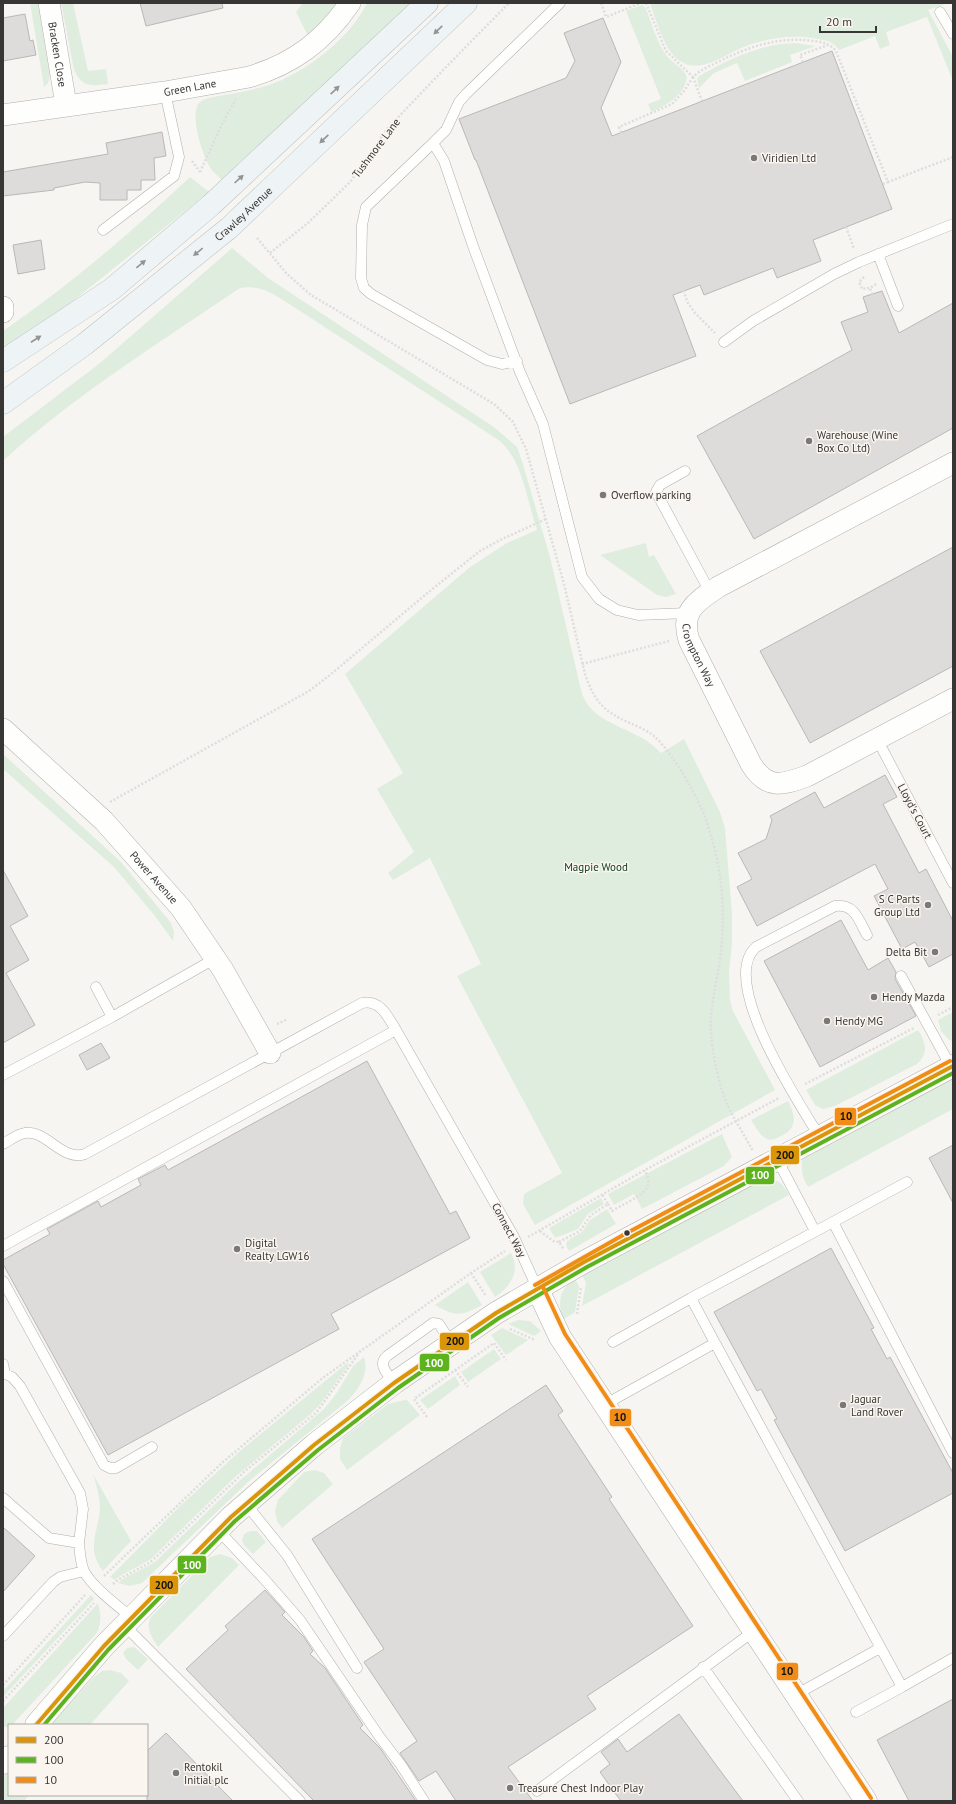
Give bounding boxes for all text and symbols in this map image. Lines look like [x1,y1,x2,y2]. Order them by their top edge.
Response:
scale bar [820,8,876,34]
text: 20 m [826,14,852,29]
street label: Bracken Close [45,21,70,88]
one-way arrow [433,25,443,35]
street label: Green Lane [163,76,218,99]
one-way arrow [330,86,340,95]
street label: Tushmore Lane [349,115,403,181]
one-way arrow [319,134,328,143]
place label: Viridien Ltd [761,151,816,165]
marker: Viridien Ltd [749,153,759,163]
one-way arrow [234,174,245,183]
street label: Crawley Avenue [212,183,275,244]
one-way arrow [193,248,204,257]
one-way arrow [136,259,147,268]
one-way arrow [30,335,41,343]
place label: Warehouse (Wine Box Co Ltd) [817,428,899,455]
marker: Warehouse (Wine Box Co Ltd) [804,436,814,446]
place label: Overflow parking [611,488,691,502]
marker: Overflow parking [598,490,608,500]
street label: Crompton Way [679,623,719,690]
street label: Lloyd's Court [895,781,936,841]
street label: Power Avenue [127,848,181,907]
park label: Magpie Wood [564,860,628,874]
place label: S C Parts Group Ltd [874,892,920,919]
marker: S C Parts Group Ltd [923,900,933,910]
place label: Delta Bit [886,945,927,959]
marker: Delta Bit [930,947,940,957]
place label: Hendy Mazda [882,990,945,1004]
marker: Hendy Mazda [869,992,879,1002]
place label: Hendy MG [835,1014,883,1028]
marker: Hendy MG [822,1016,832,1026]
line badge: 10 [834,1107,857,1126]
text: 10 [840,1109,852,1123]
line badge: 200 [770,1145,800,1165]
text: 200 [776,1148,794,1162]
line badge: 100 [745,1166,775,1185]
text: 100 [751,1168,769,1182]
street label: Connect Way [489,1200,530,1261]
unlabelled marker [622,1228,632,1238]
place label: Digital Realty LGW16 [245,1236,309,1263]
marker: Digital Realty LGW16 [232,1244,242,1254]
line badge: 200 [439,1332,470,1351]
text: 200 [446,1334,464,1348]
line badge: 100 [419,1353,450,1372]
text: 100 [425,1356,443,1370]
place label: Jaguar Land Rover [850,1392,903,1419]
marker: Jaguar Land Rover [838,1400,848,1410]
line badge: 10 [609,1408,632,1427]
text: 10 [614,1410,626,1424]
line badge: 100 [177,1555,207,1574]
text: 100 [183,1558,201,1572]
line badge: 200 [149,1575,179,1595]
text: 200 [155,1578,173,1592]
line badge: 10 [776,1662,799,1681]
text: 10 [781,1664,793,1678]
legend [8,1724,148,1796]
text: 200 [44,1732,64,1747]
text: 100 [44,1752,64,1767]
place label: Rentokil Initial plc [184,1760,229,1787]
marker: Rentokil Initial plc [171,1768,181,1778]
text: 10 [44,1772,58,1787]
place label: Treasure Chest Indoor Play [518,1781,644,1795]
marker: Treasure Chest Indoor Play [505,1783,515,1793]

